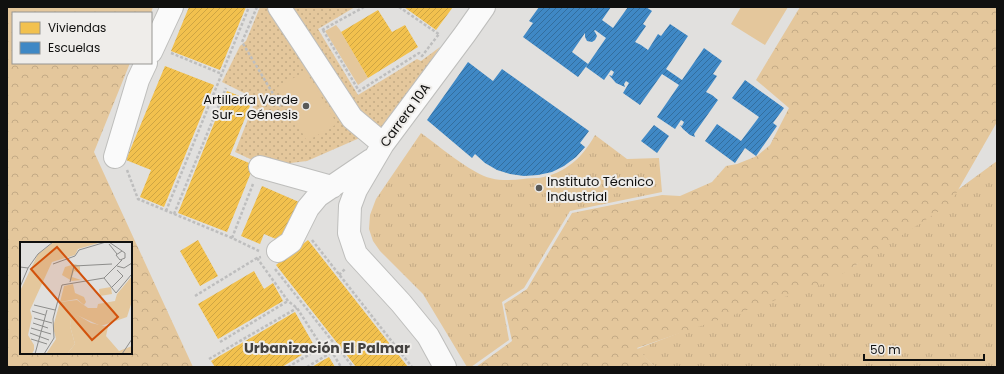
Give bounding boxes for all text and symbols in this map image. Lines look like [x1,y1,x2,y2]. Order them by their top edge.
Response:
legend [12,12,152,64]
text: Viviendas [48,19,106,36]
text: Escuelas [48,39,100,56]
street label: Carrera 10A [375,79,435,151]
place label: Artillería Verde Sur - Génesis [203,90,298,124]
marker: Artillería Verde Sur - Génesis [301,101,311,111]
place label: Instituto Técnico Industrial [547,172,654,206]
marker: Instituto Técnico Industrial [534,183,544,193]
inset map [20,242,132,354]
scale bar [864,336,984,362]
district label: Urbanización El Palmar [244,338,410,358]
text: 50 m [870,341,901,358]

